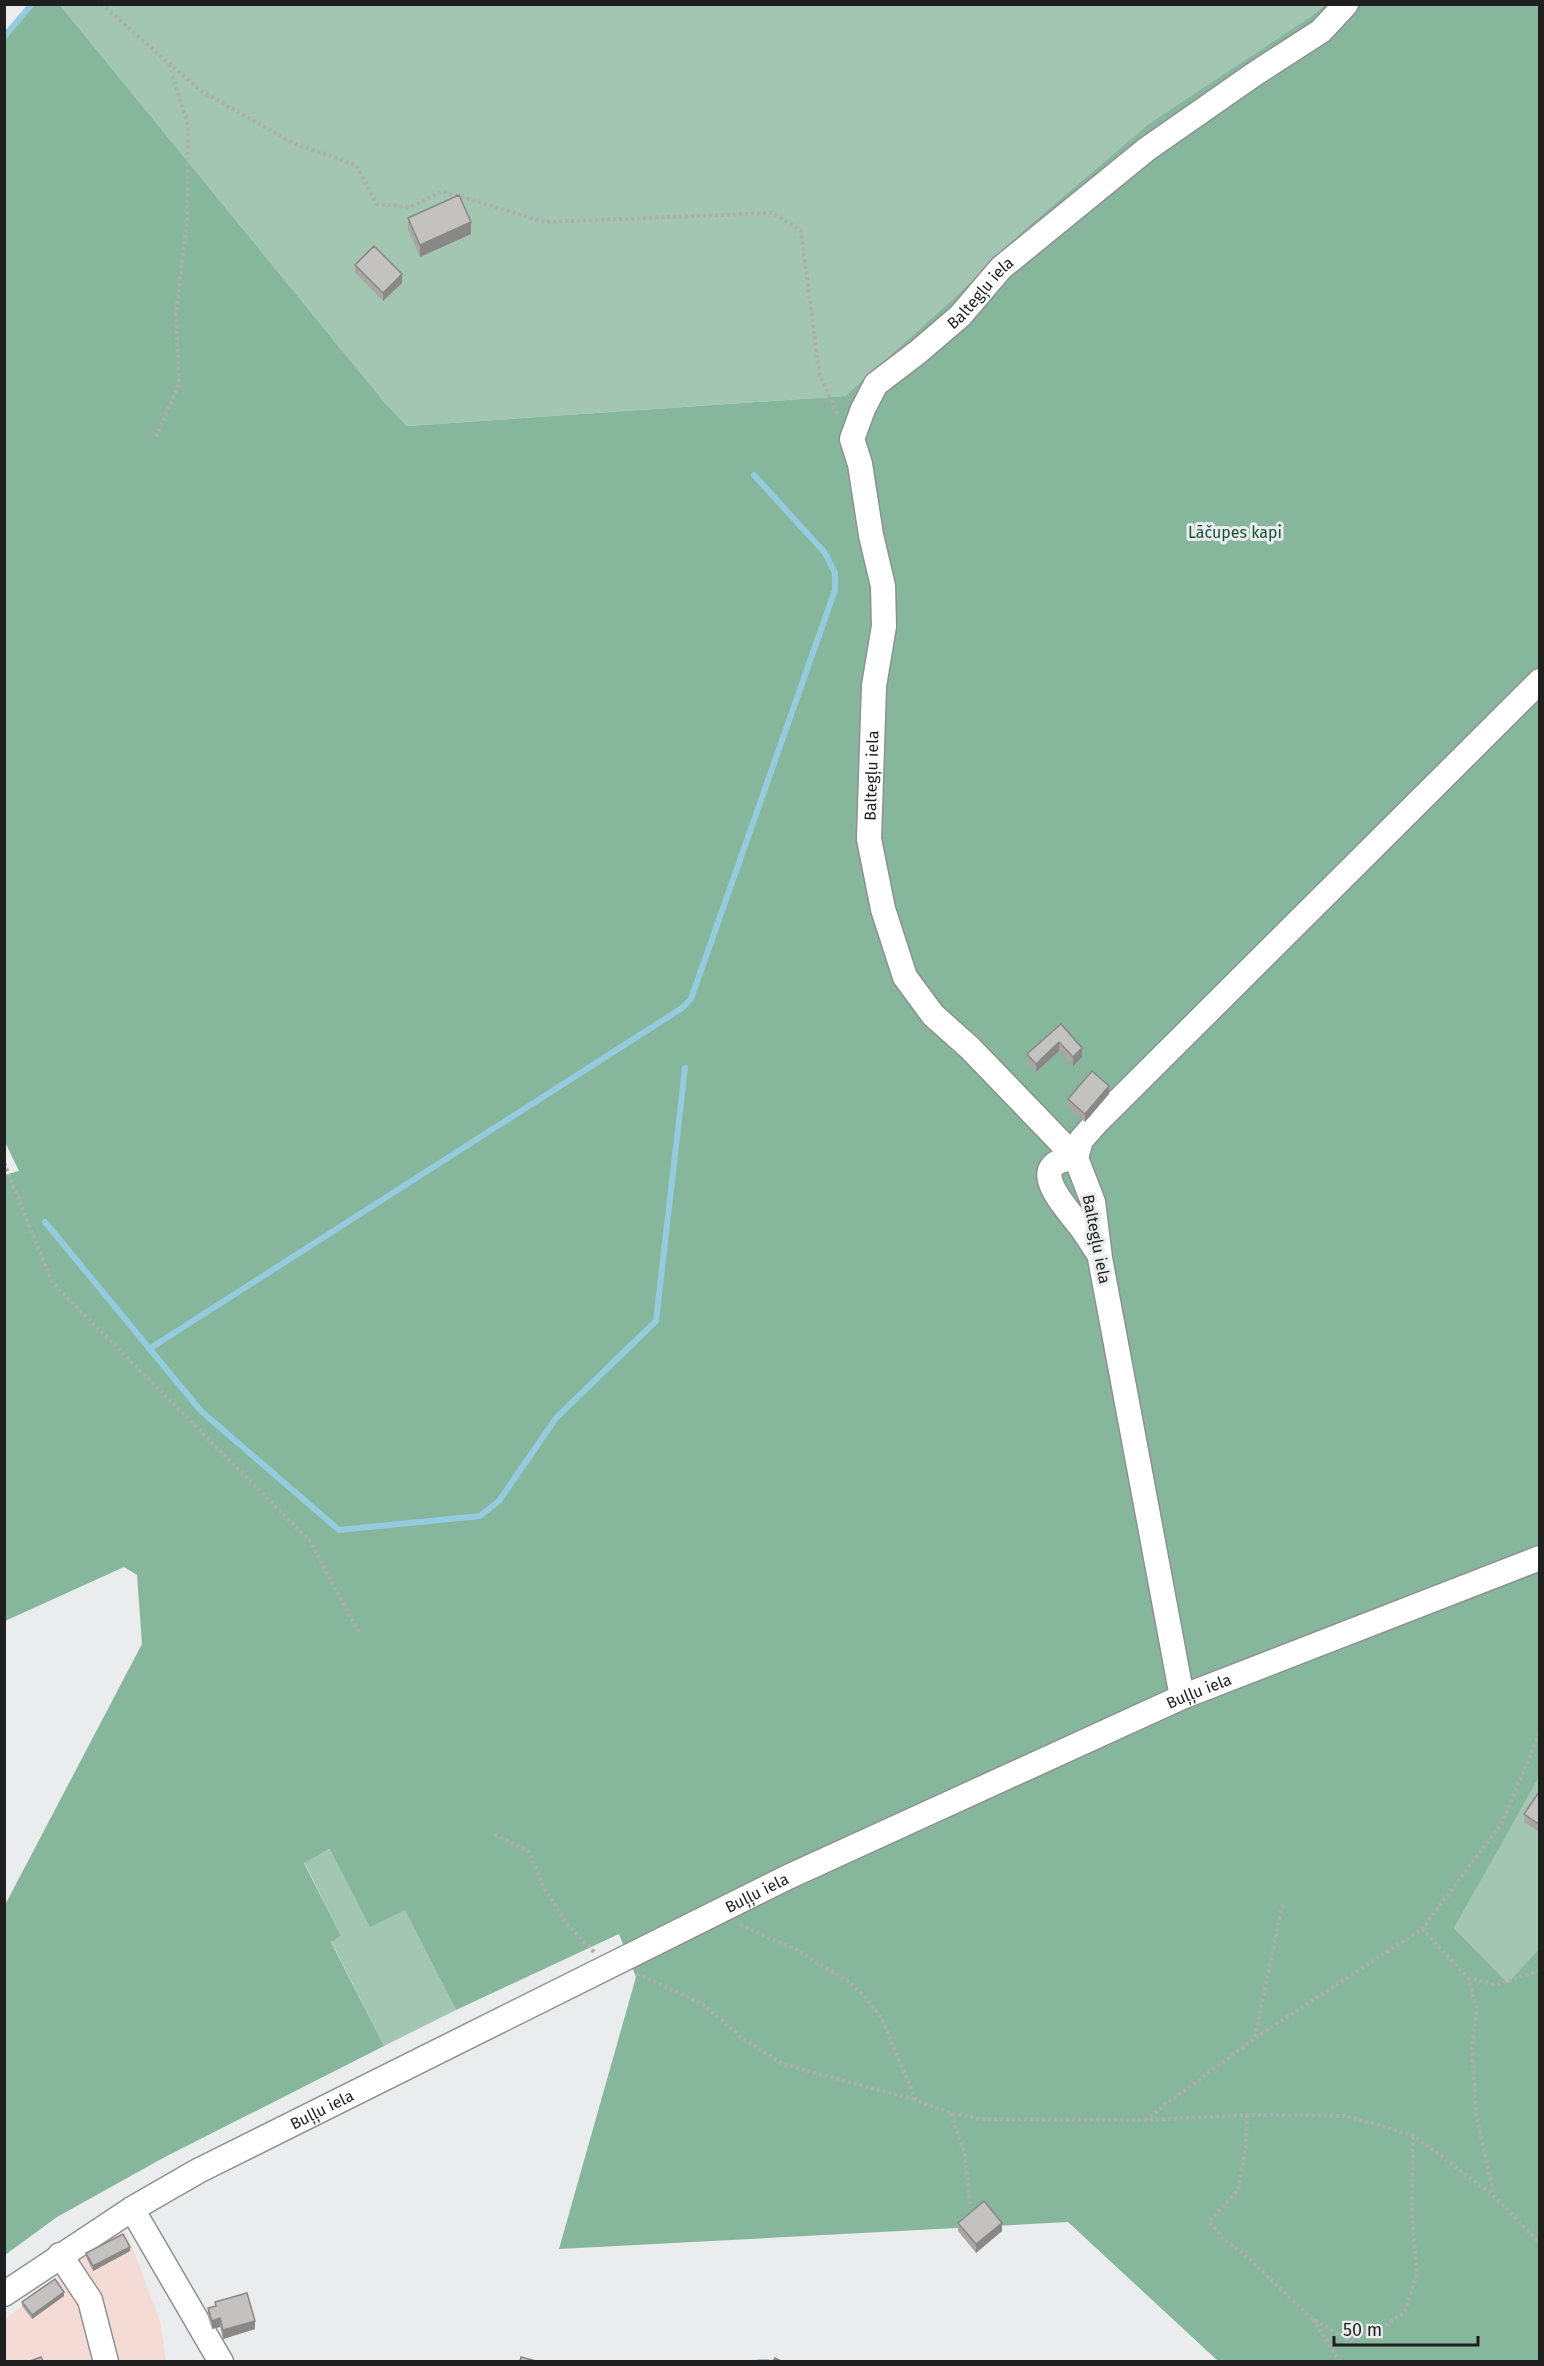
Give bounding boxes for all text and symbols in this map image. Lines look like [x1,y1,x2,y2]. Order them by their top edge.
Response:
street label: Baltegļu iela [943,253,1017,333]
park label: Lāčupes kapi [1188,523,1282,542]
street label: Baltegļu iela [861,730,883,821]
street label: Baltegļu iela [1078,1193,1114,1285]
street label: Buļļu iela [1163,1670,1234,1713]
street label: Buļļu iela [722,1869,792,1917]
street label: Buļļu iela [287,2086,357,2134]
scale bar [1334,2309,1478,2347]
text: 50 m [1343,2319,1382,2341]

